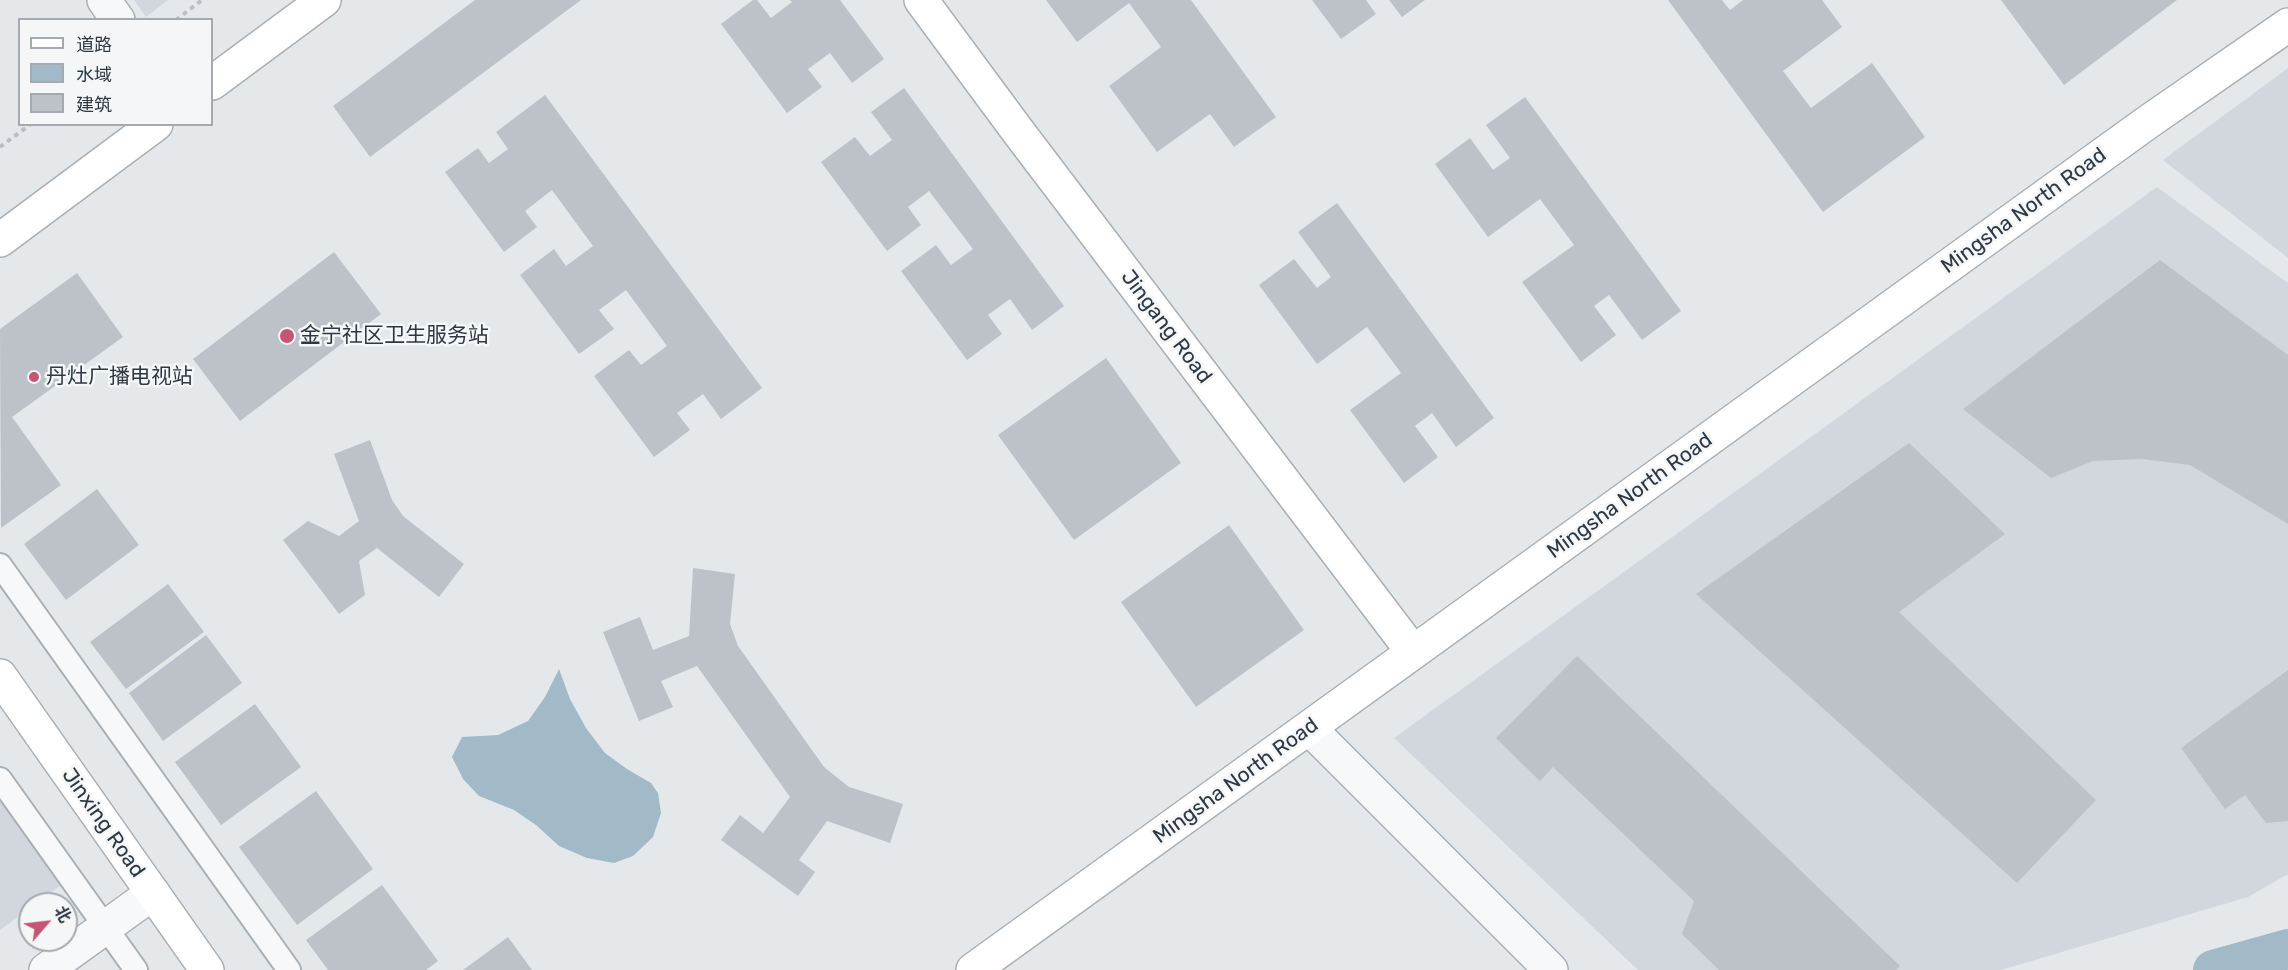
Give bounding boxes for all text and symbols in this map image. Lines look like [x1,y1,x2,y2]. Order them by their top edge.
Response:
legend [18,18,213,126]
text: 道路 [76,34,112,56]
text: 水域 [76,64,112,86]
text: 建筑 [76,94,112,116]
street label: Mingsha North Road [1937,143,2111,279]
street label: Jingang Road [1115,265,1217,389]
place label: 金宁社区卫生服务站 [300,323,489,349]
marker: 金宁社区卫生服务站 [278,327,296,345]
place label: 丹灶广播电视站 [46,364,193,390]
marker: 丹灶广播电视站 [27,370,41,384]
street label: Mingsha North Road [1543,428,1717,564]
street label: Mingsha North Road [1149,713,1323,849]
street label: Jinxing Road [56,763,150,883]
north arrow [18,892,78,952]
text: 北 [50,903,75,926]

